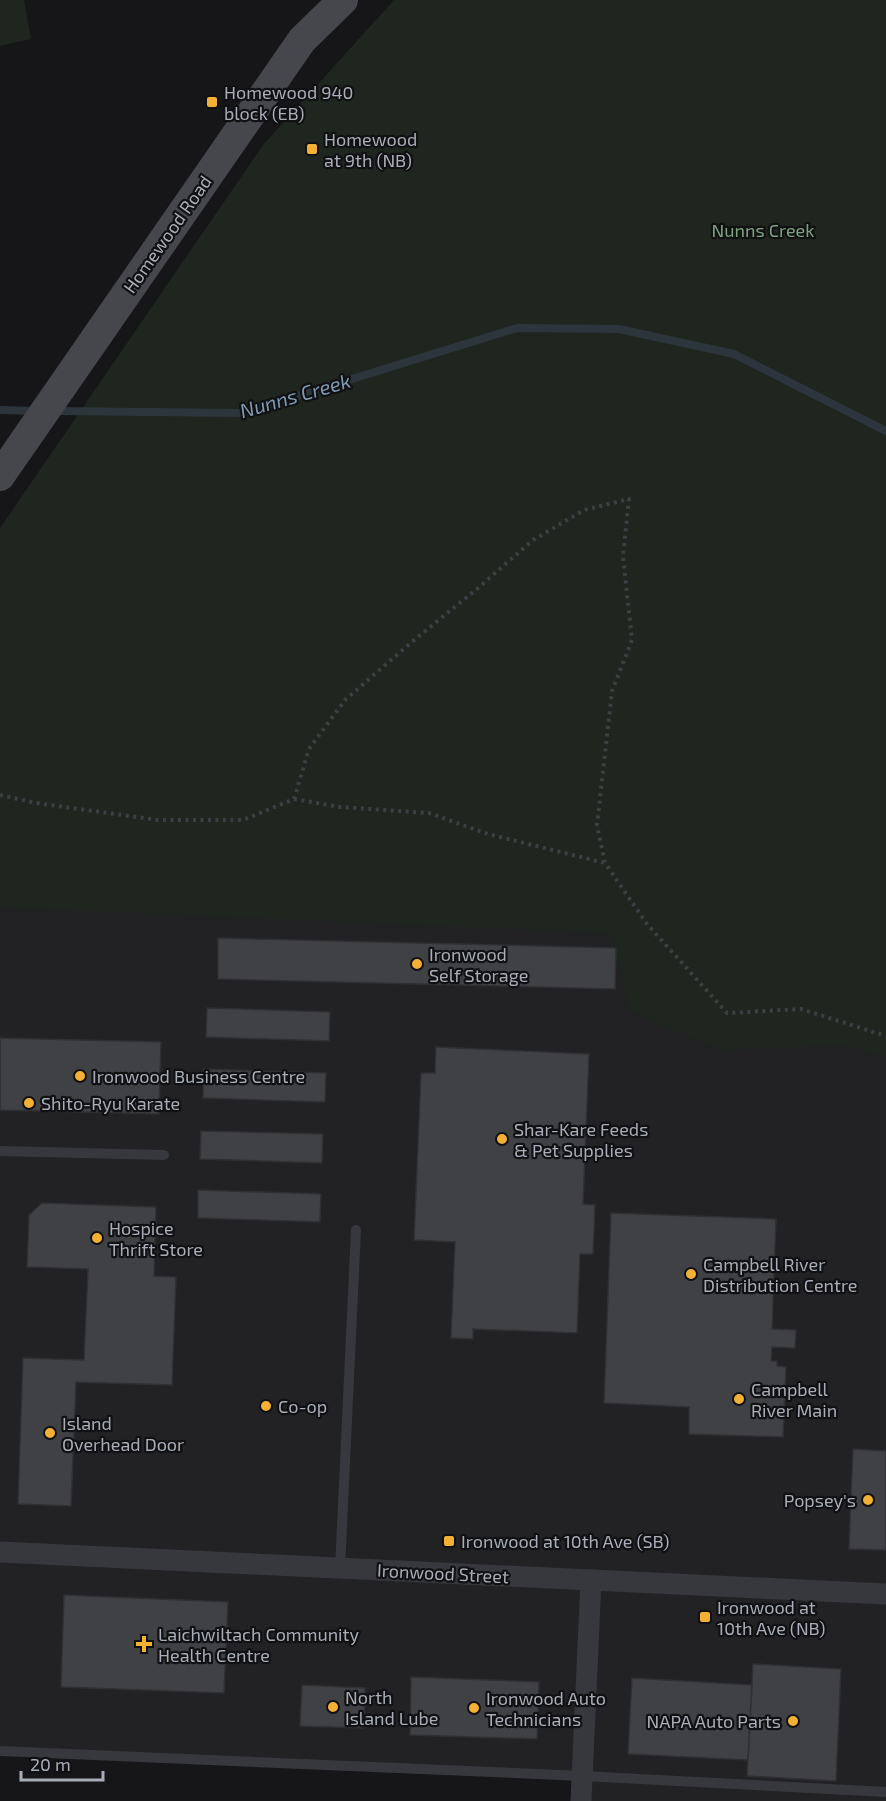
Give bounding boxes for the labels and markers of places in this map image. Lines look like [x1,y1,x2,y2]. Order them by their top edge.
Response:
place label: Homewood 940 block (EB) [224,81,353,124]
marker: Homewood 940 block (EB) [205,95,219,109]
place label: Homewood at 9th (NB) [324,128,417,171]
marker: Homewood at 9th (NB) [305,142,319,156]
place label: Ironwood Self Storage [429,943,528,986]
marker: Ironwood Self Storage [410,957,424,971]
place label: Ironwood Business Centre [92,1065,305,1087]
marker: Ironwood Business Centre [73,1069,87,1083]
place label: Shito-Ryu Karate [41,1092,180,1114]
marker: Shito-Ryu Karate [22,1096,36,1110]
place label: Shar-Kare Feeds & Pet Supplies [514,1118,648,1161]
marker: Shar-Kare Feeds & Pet Supplies [495,1132,509,1146]
place label: Hospice Thrift Store [109,1217,203,1260]
marker: Hospice Thrift Store [90,1231,104,1245]
place label: Campbell River Distribution Centre [703,1253,858,1296]
marker: Campbell River Distribution Centre [684,1267,698,1281]
place label: Campbell River Main [751,1378,837,1421]
marker: Campbell River Main [732,1392,746,1406]
place label: Co-op [278,1395,327,1417]
marker: Co-op [259,1399,273,1413]
place label: Island Overhead Door [62,1412,184,1455]
marker: Island Overhead Door [43,1426,57,1440]
place label: Popsey's [784,1489,856,1511]
marker: Popsey's [861,1493,875,1507]
place label: Ironwood at 10th Ave (SB) [461,1530,669,1552]
marker: Ironwood at 10th Ave (SB) [442,1534,456,1548]
place label: Ironwood at 10th Ave (NB) [717,1596,825,1639]
marker: Ironwood at 10th Ave (NB) [698,1610,712,1624]
place label: Laichwiltach Community Health Centre [158,1623,359,1666]
marker: Laichwiltach Community Health Centre [135,1635,153,1653]
place label: North Island Lube [345,1686,438,1729]
place label: Ironwood Auto Technicians [486,1687,606,1730]
marker: North Island Lube [326,1700,340,1714]
marker: Ironwood Auto Technicians [467,1701,481,1715]
place label: NAPA Auto Parts [647,1710,781,1732]
marker: NAPA Auto Parts [786,1714,800,1728]

